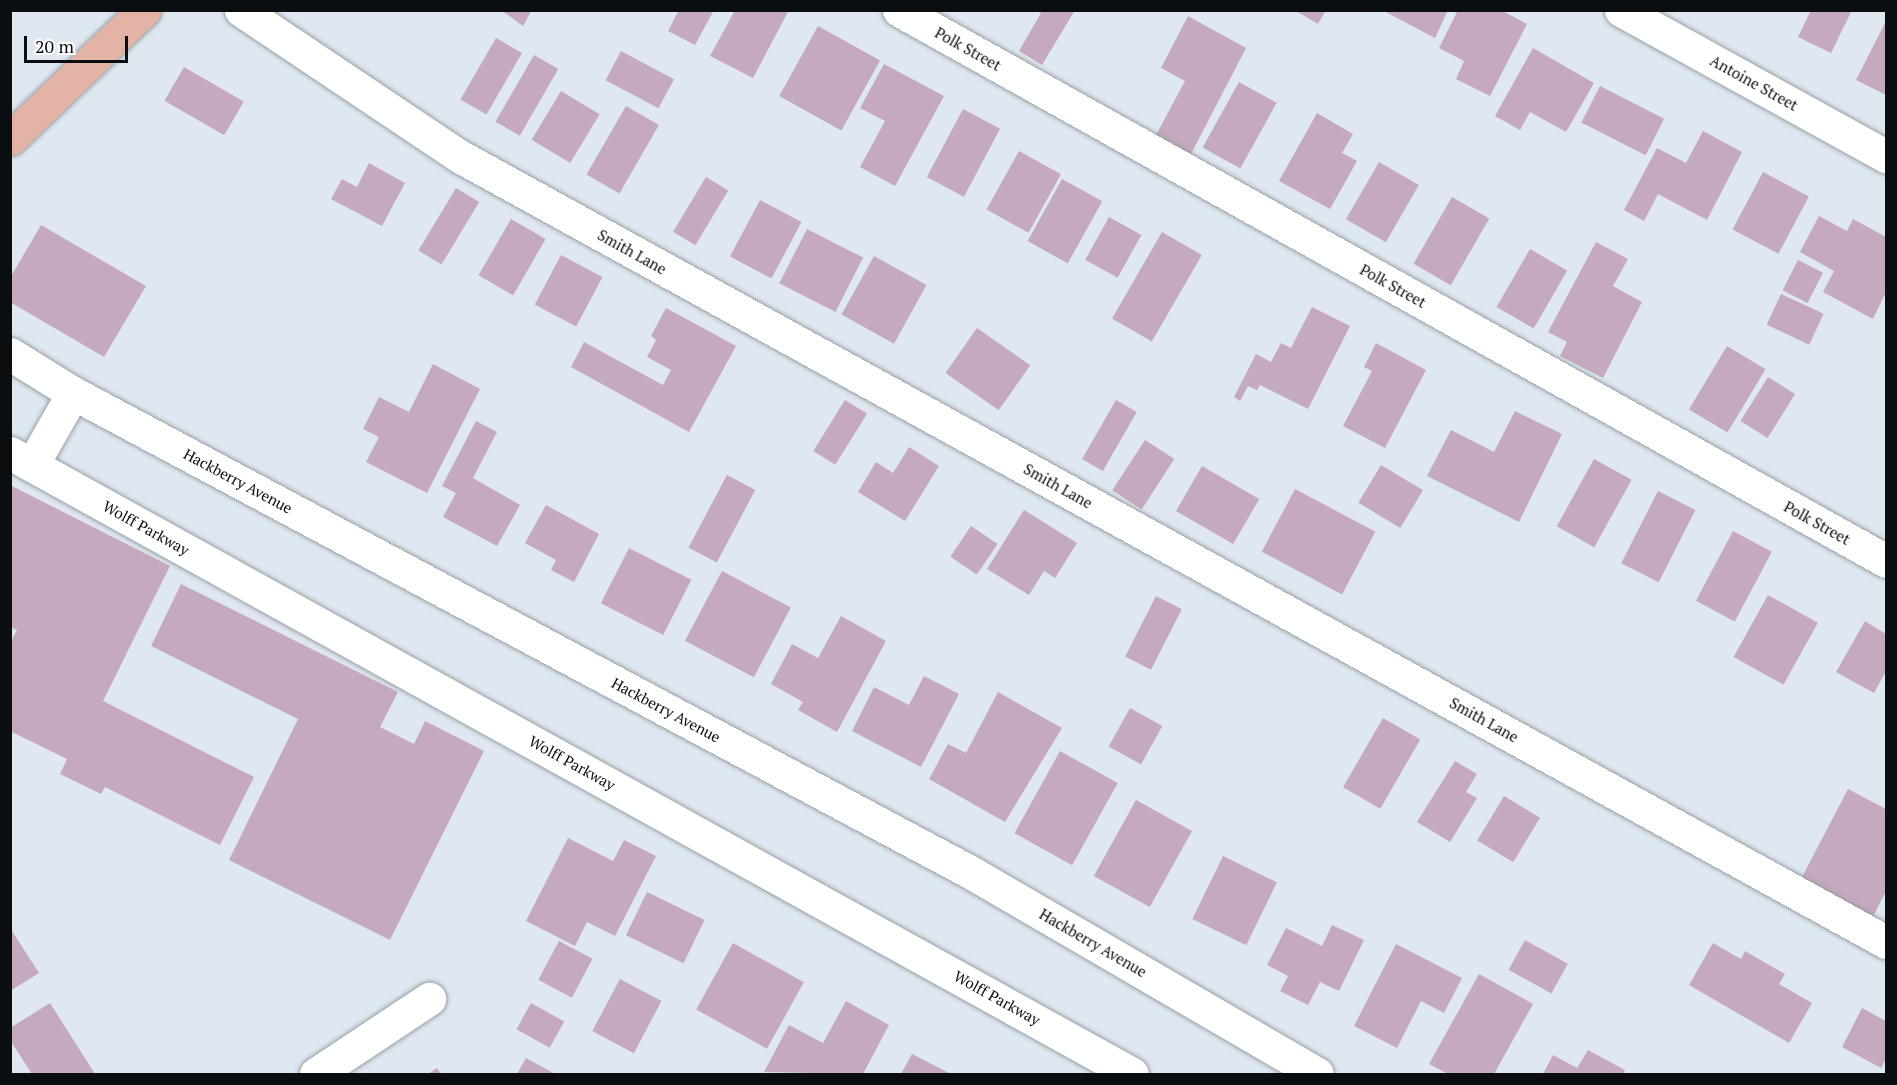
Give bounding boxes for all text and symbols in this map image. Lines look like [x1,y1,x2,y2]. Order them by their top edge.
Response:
scale bar [27,24,130,62]
street label: Polk Street [932,24,1004,74]
text: 20 m [35,34,74,58]
street label: Antoine Street [1707,51,1801,115]
street label: Smith Lane [594,226,670,278]
street label: Polk Street [1357,261,1429,311]
street label: Hackberry Avenue [180,445,296,517]
street label: Smith Lane [1020,460,1096,512]
street label: Wolff Parkway [100,497,192,559]
street label: Polk Street [1781,498,1853,548]
street label: Hackberry Avenue [608,674,724,746]
street label: Smith Lane [1446,694,1522,746]
street label: Wolff Parkway [526,732,618,794]
street label: Hackberry Avenue [1036,905,1150,981]
street label: Wolff Parkway [951,967,1043,1029]

